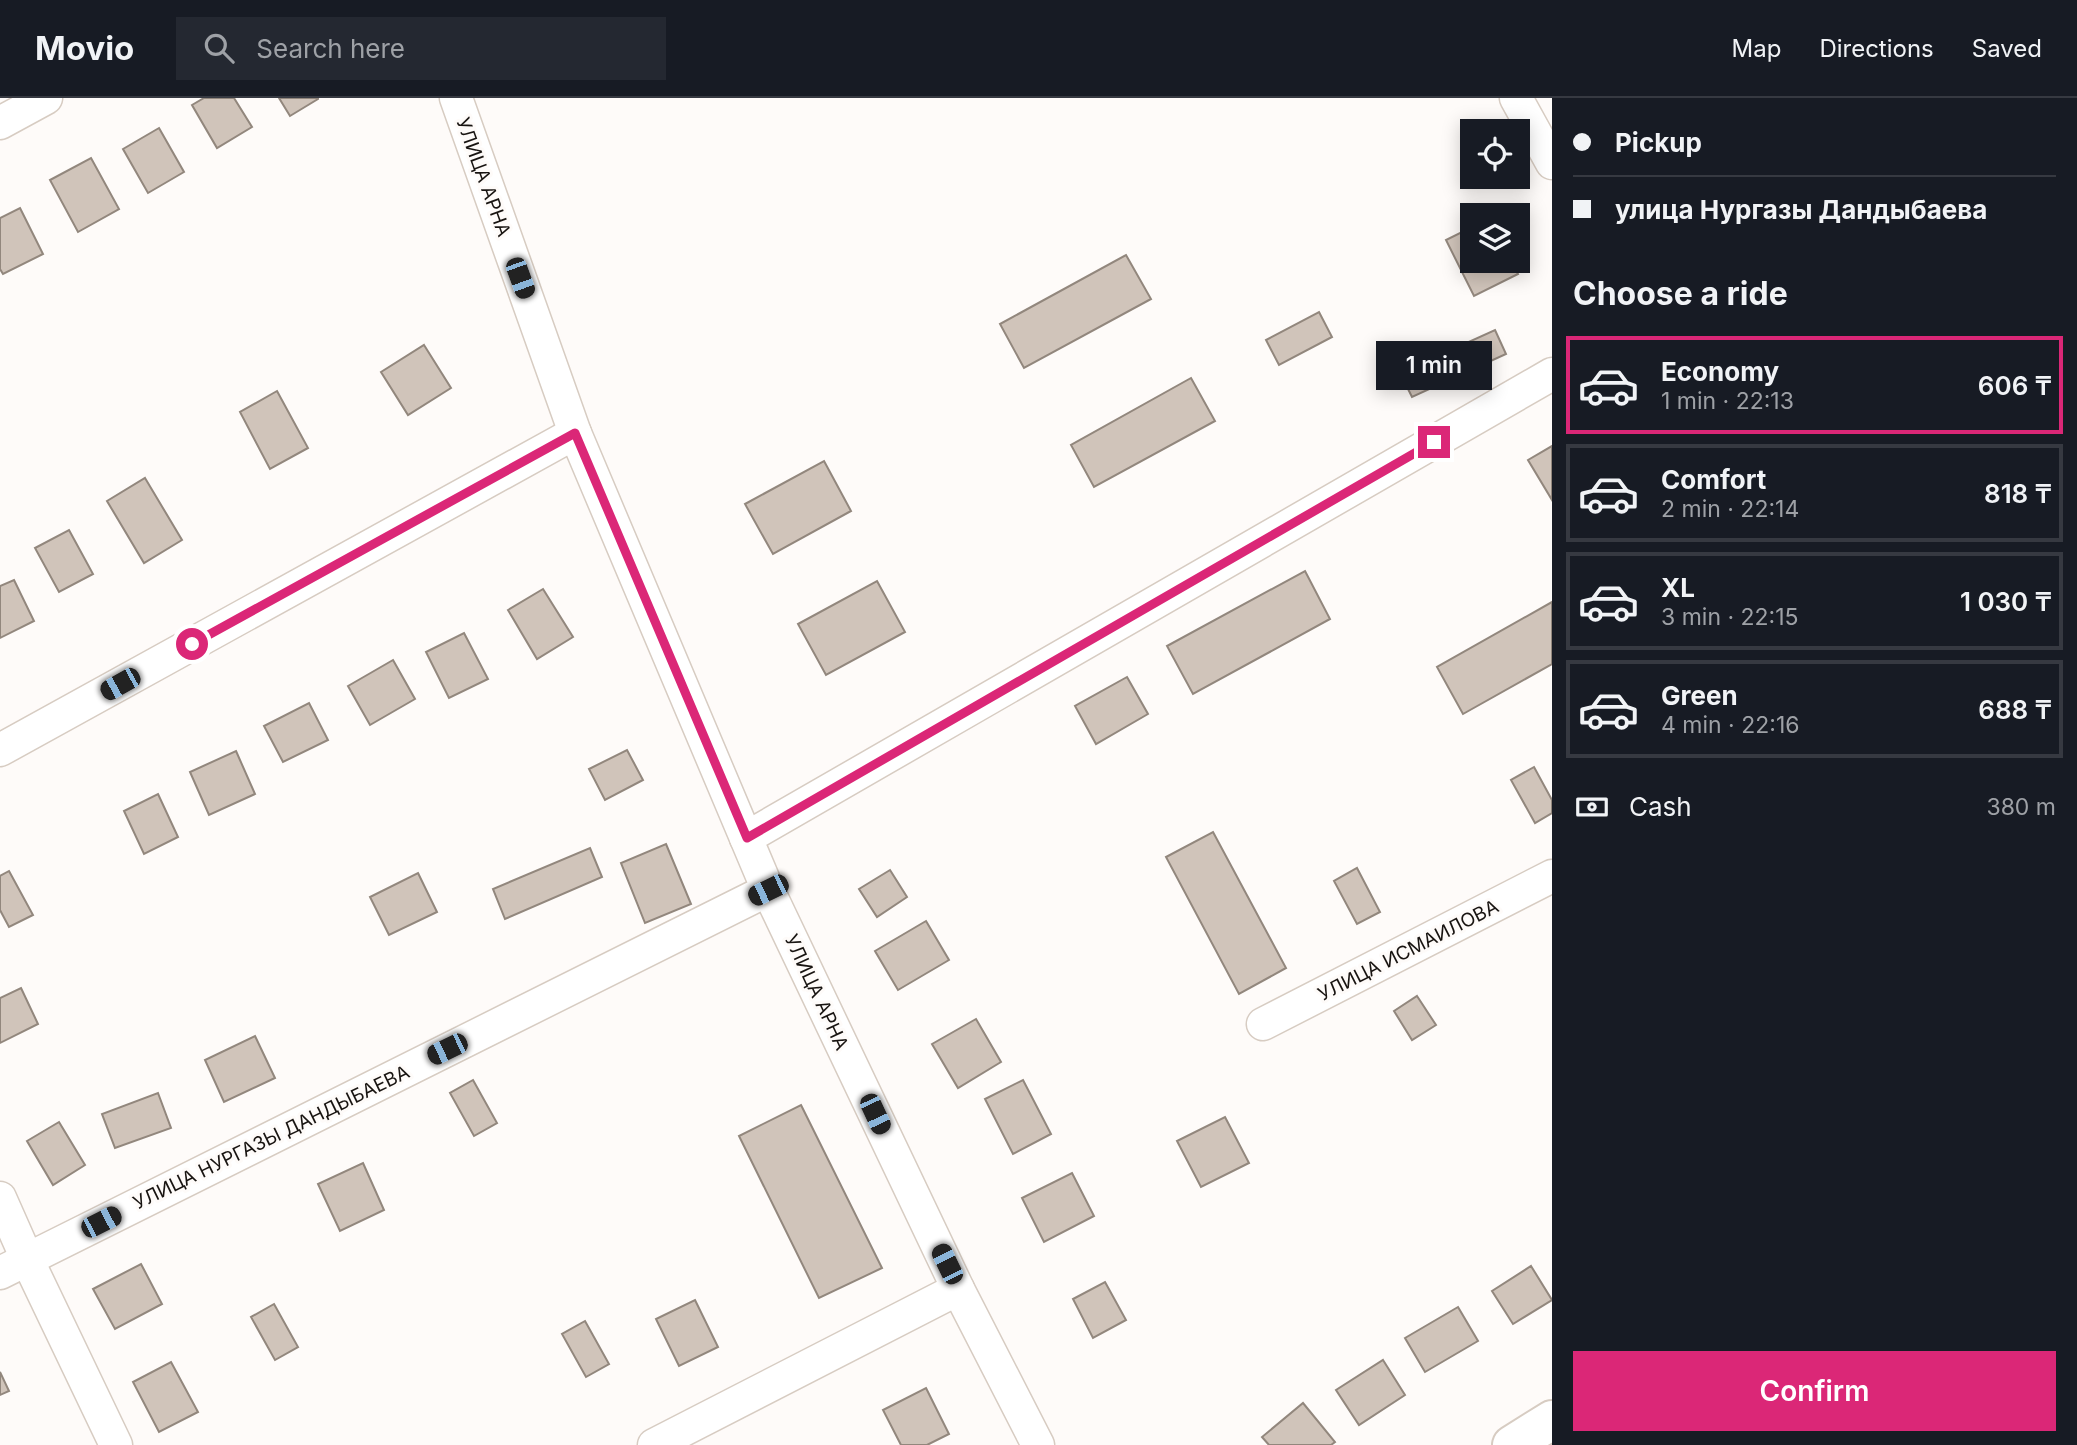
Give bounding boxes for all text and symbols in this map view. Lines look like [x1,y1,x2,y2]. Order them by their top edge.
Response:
search box [176,17,666,80]
text: Movio [35,28,134,68]
icon: search [200,29,238,67]
text: Search here [256,33,405,64]
text: Map [1732,34,1781,63]
text: Directions [1819,34,1934,63]
text: Saved [1972,34,2042,63]
street label: УЛИЦА АРНА [451,114,516,240]
map controls [1460,119,1530,273]
button: locate [1460,119,1530,189]
text: Pickup [1615,127,1702,158]
text: улица Нургазы Дандыбаева [1615,194,1987,225]
button: layers [1460,203,1530,273]
car [503,255,538,301]
text: Choose a ride [1573,274,1788,313]
callout: 1 min [1376,341,1492,390]
text: 1 min [1406,351,1462,379]
icon: car [1577,354,1640,417]
text: Economy [1661,356,1779,387]
text: 606 ₸ [1978,370,2052,401]
text: 1 min · 22:13 [1661,387,1794,415]
route end [1418,426,1450,458]
icon: car [1577,462,1640,525]
text: Comfort [1661,464,1766,495]
text: 818 ₸ [1984,478,2052,509]
text: 2 min · 22:14 [1661,495,1799,523]
icon: car [1577,570,1640,633]
text: XL [1661,572,1695,603]
text: 1 030 ₸ [1960,586,2052,617]
text: 3 min · 22:15 [1661,603,1799,631]
route start [176,628,208,660]
car [97,665,144,703]
icon: car [1577,678,1640,741]
text: Green [1661,680,1738,711]
text: 688 ₸ [1978,694,2052,725]
text: 4 min · 22:16 [1661,711,1800,739]
icon: cash [1573,788,1611,826]
text: Cash [1629,791,1692,822]
text: 380 m [1986,793,2056,821]
car [745,871,792,909]
street label: УЛИЦА ИСМАИЛОВА [1314,895,1502,1006]
street label: УЛИЦА АРНА [780,931,853,1054]
car [424,1030,471,1068]
street label: УЛИЦА НУРГАЗЫ ДАНДЫБАЕВА [129,1060,413,1215]
car [857,1091,894,1137]
car [78,1203,125,1241]
car [929,1241,966,1287]
button: Confirm [1573,1351,2056,1431]

